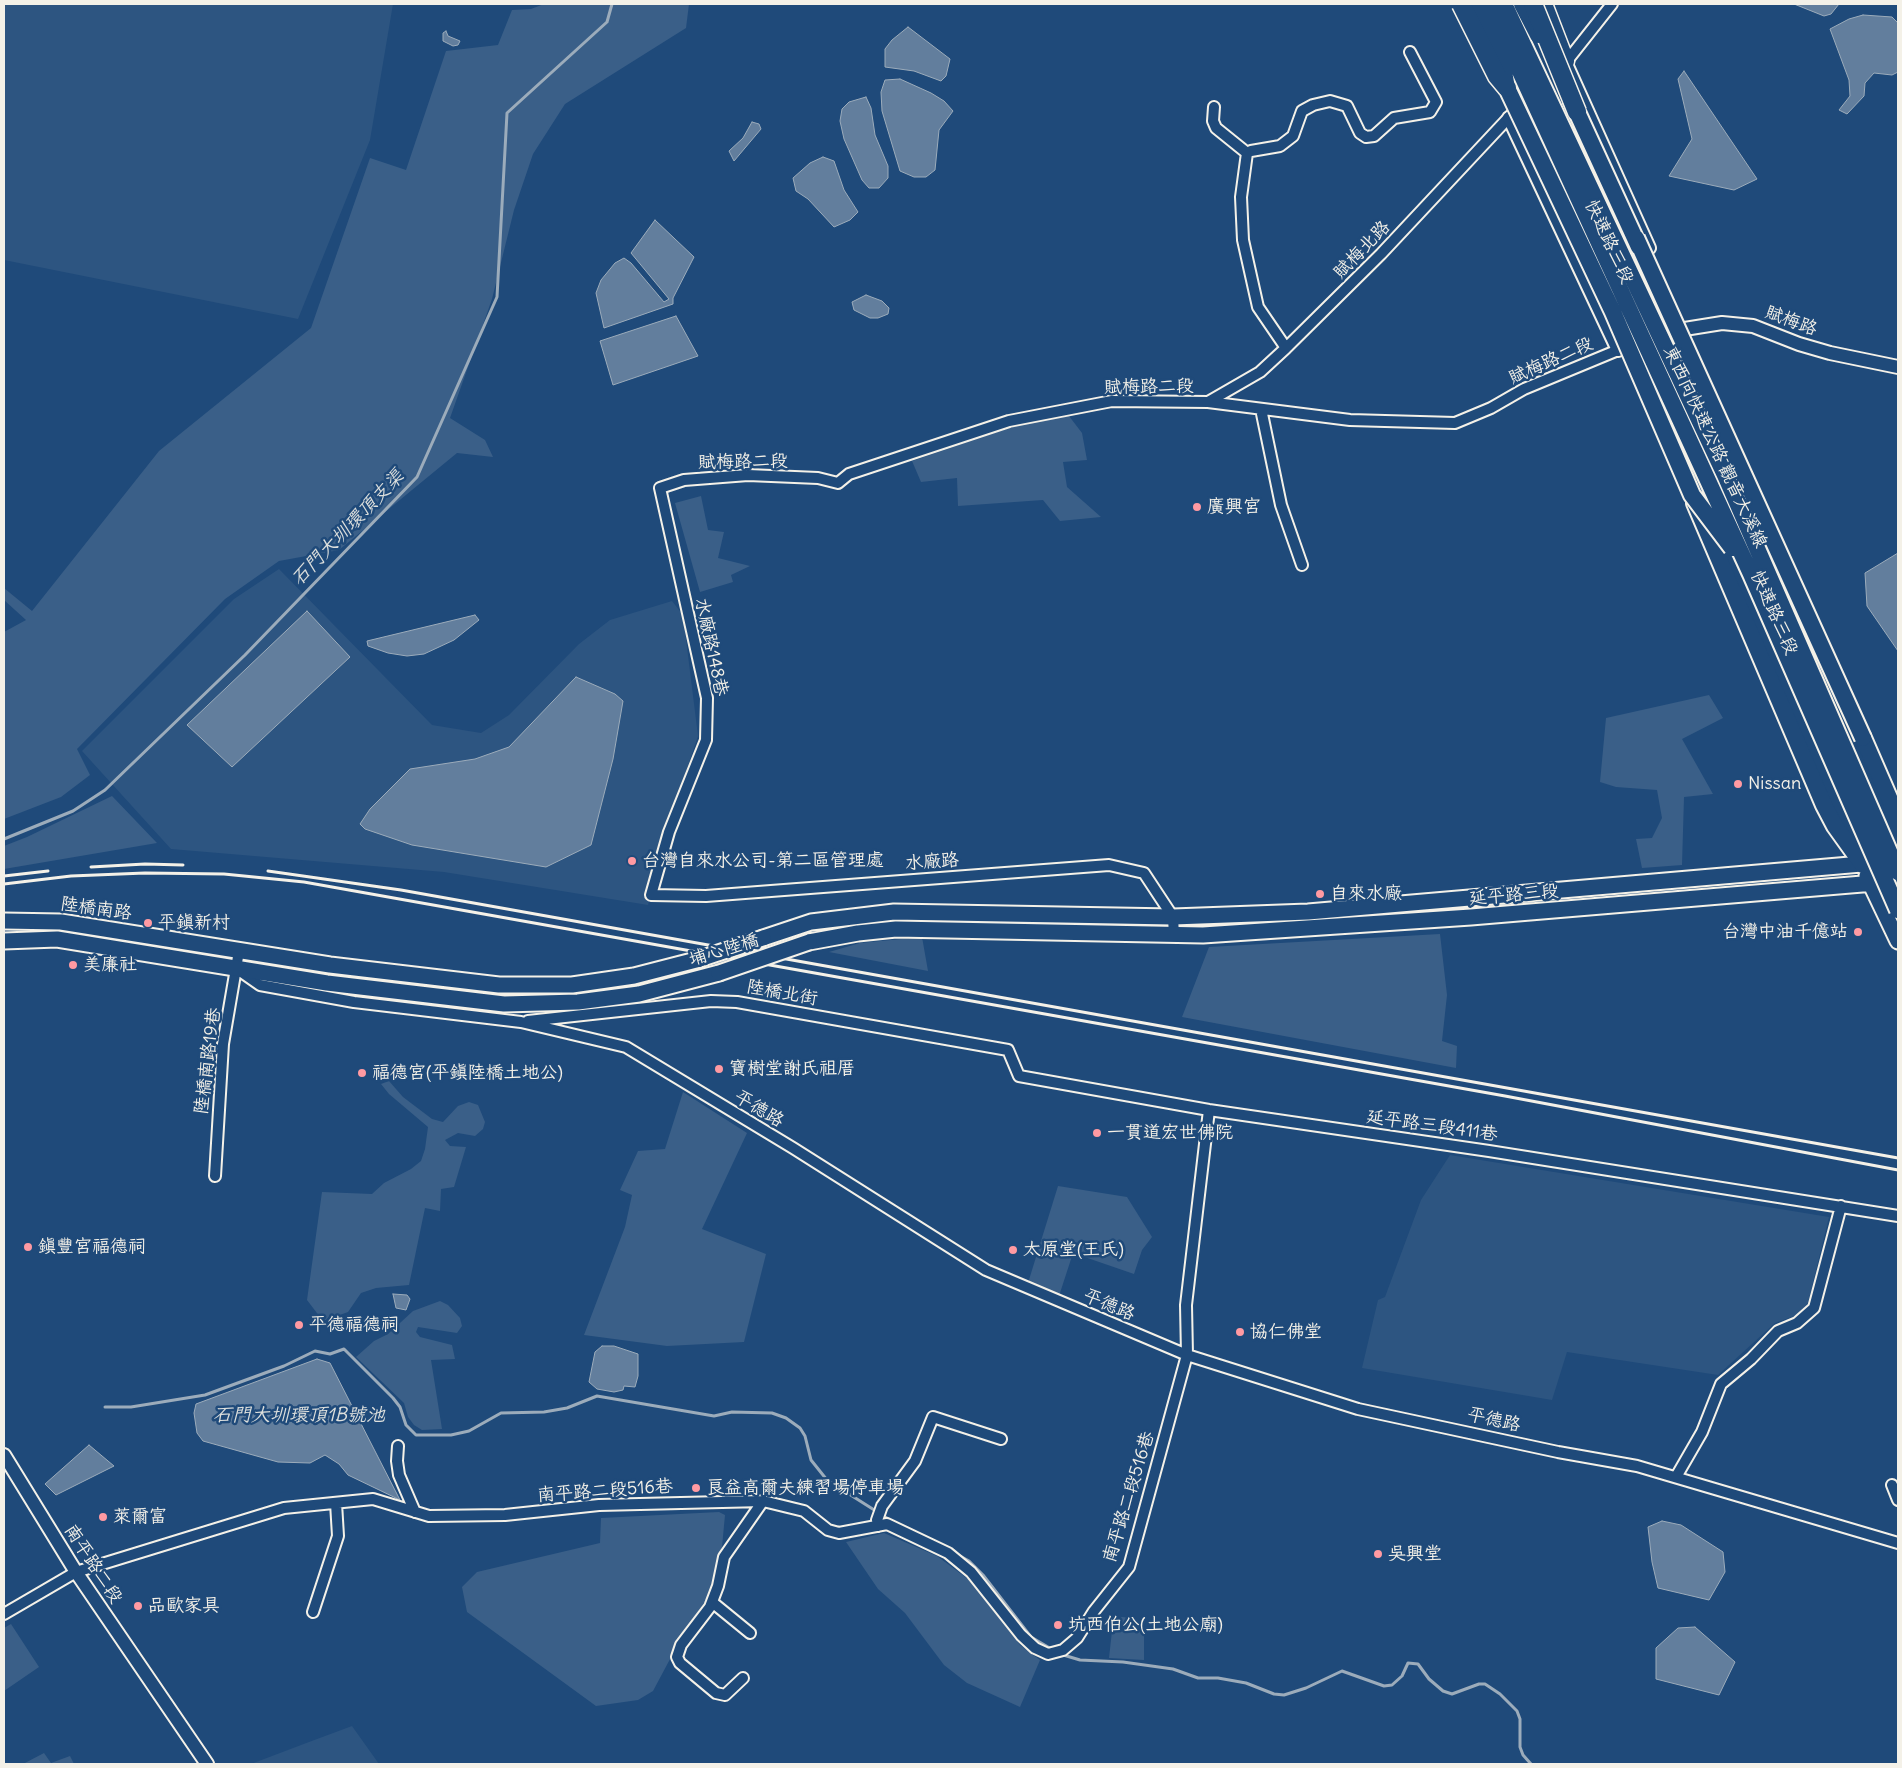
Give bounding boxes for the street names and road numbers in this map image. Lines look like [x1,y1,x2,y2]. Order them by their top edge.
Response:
street label: 快速路三段 [1580,197,1638,287]
street label: 賦梅北路 [1329,217,1395,283]
street label: 賦梅路 [1762,302,1820,340]
street label: 賦梅路二段 [1505,333,1597,389]
street label: 東西向快速公路 觀音大溪線 [1659,343,1771,551]
street label: 賦梅路二段 [1104,375,1194,399]
street label: 賦梅路二段 [698,450,788,474]
street label: 快速路三段 [1746,567,1802,659]
street label: 水廠路148巷 [690,596,732,698]
street label: 水廠路 [904,849,960,875]
street label: 延平路三段 [1468,880,1560,910]
street label: 陸橋南路 [59,893,133,925]
street label: 埔心陸橋 [686,929,762,971]
street label: 陸橋北街 [745,976,819,1010]
street label: 陸橋南路19巷 [191,1006,225,1116]
street label: 平德路 [730,1086,788,1132]
street label: 延平路三段411巷 [1365,1106,1499,1146]
street label: 平德路 [1080,1285,1138,1325]
street label: 平德路 [1465,1403,1523,1437]
street label: 南平路二段516巷 [1099,1429,1159,1565]
street label: 南平路二段516巷 [536,1475,674,1507]
street label: 南平路二段 [59,1520,127,1608]

